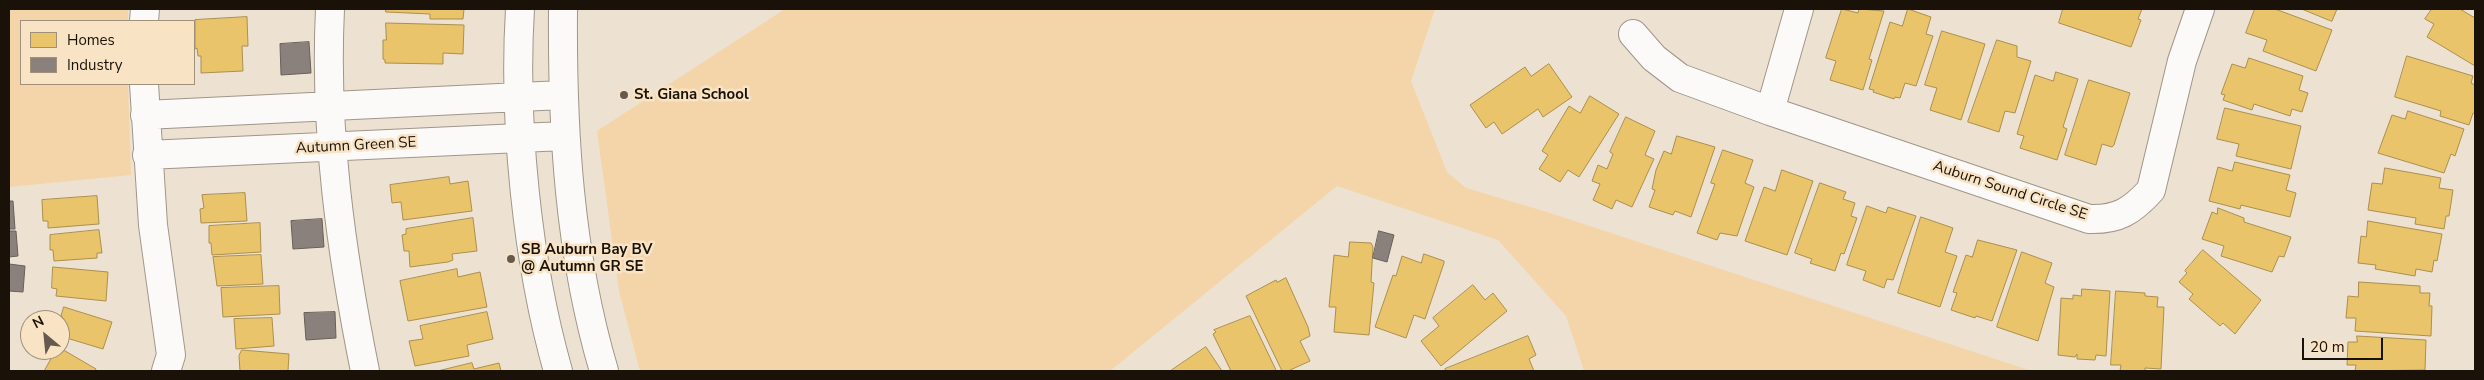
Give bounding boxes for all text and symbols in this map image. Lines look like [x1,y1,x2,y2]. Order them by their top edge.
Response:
legend [20,20,195,85]
text: Homes [67,30,115,50]
text: Industry [67,55,122,75]
place label: St. Giana School [634,86,749,104]
marker: St. Giana School [618,89,630,101]
street label: Autumn Green SE [295,134,417,158]
street label: Auburn Sound Circle SE [1931,158,2089,224]
place label: SB Auburn Bay BV @ Autumn GR SE [521,241,652,276]
marker: SB Auburn Bay BV @ Autumn GR SE [505,253,517,265]
north arrow [20,310,70,360]
text: N [29,311,47,333]
scale bar [2304,328,2385,360]
text: 20 m [2310,337,2345,357]

